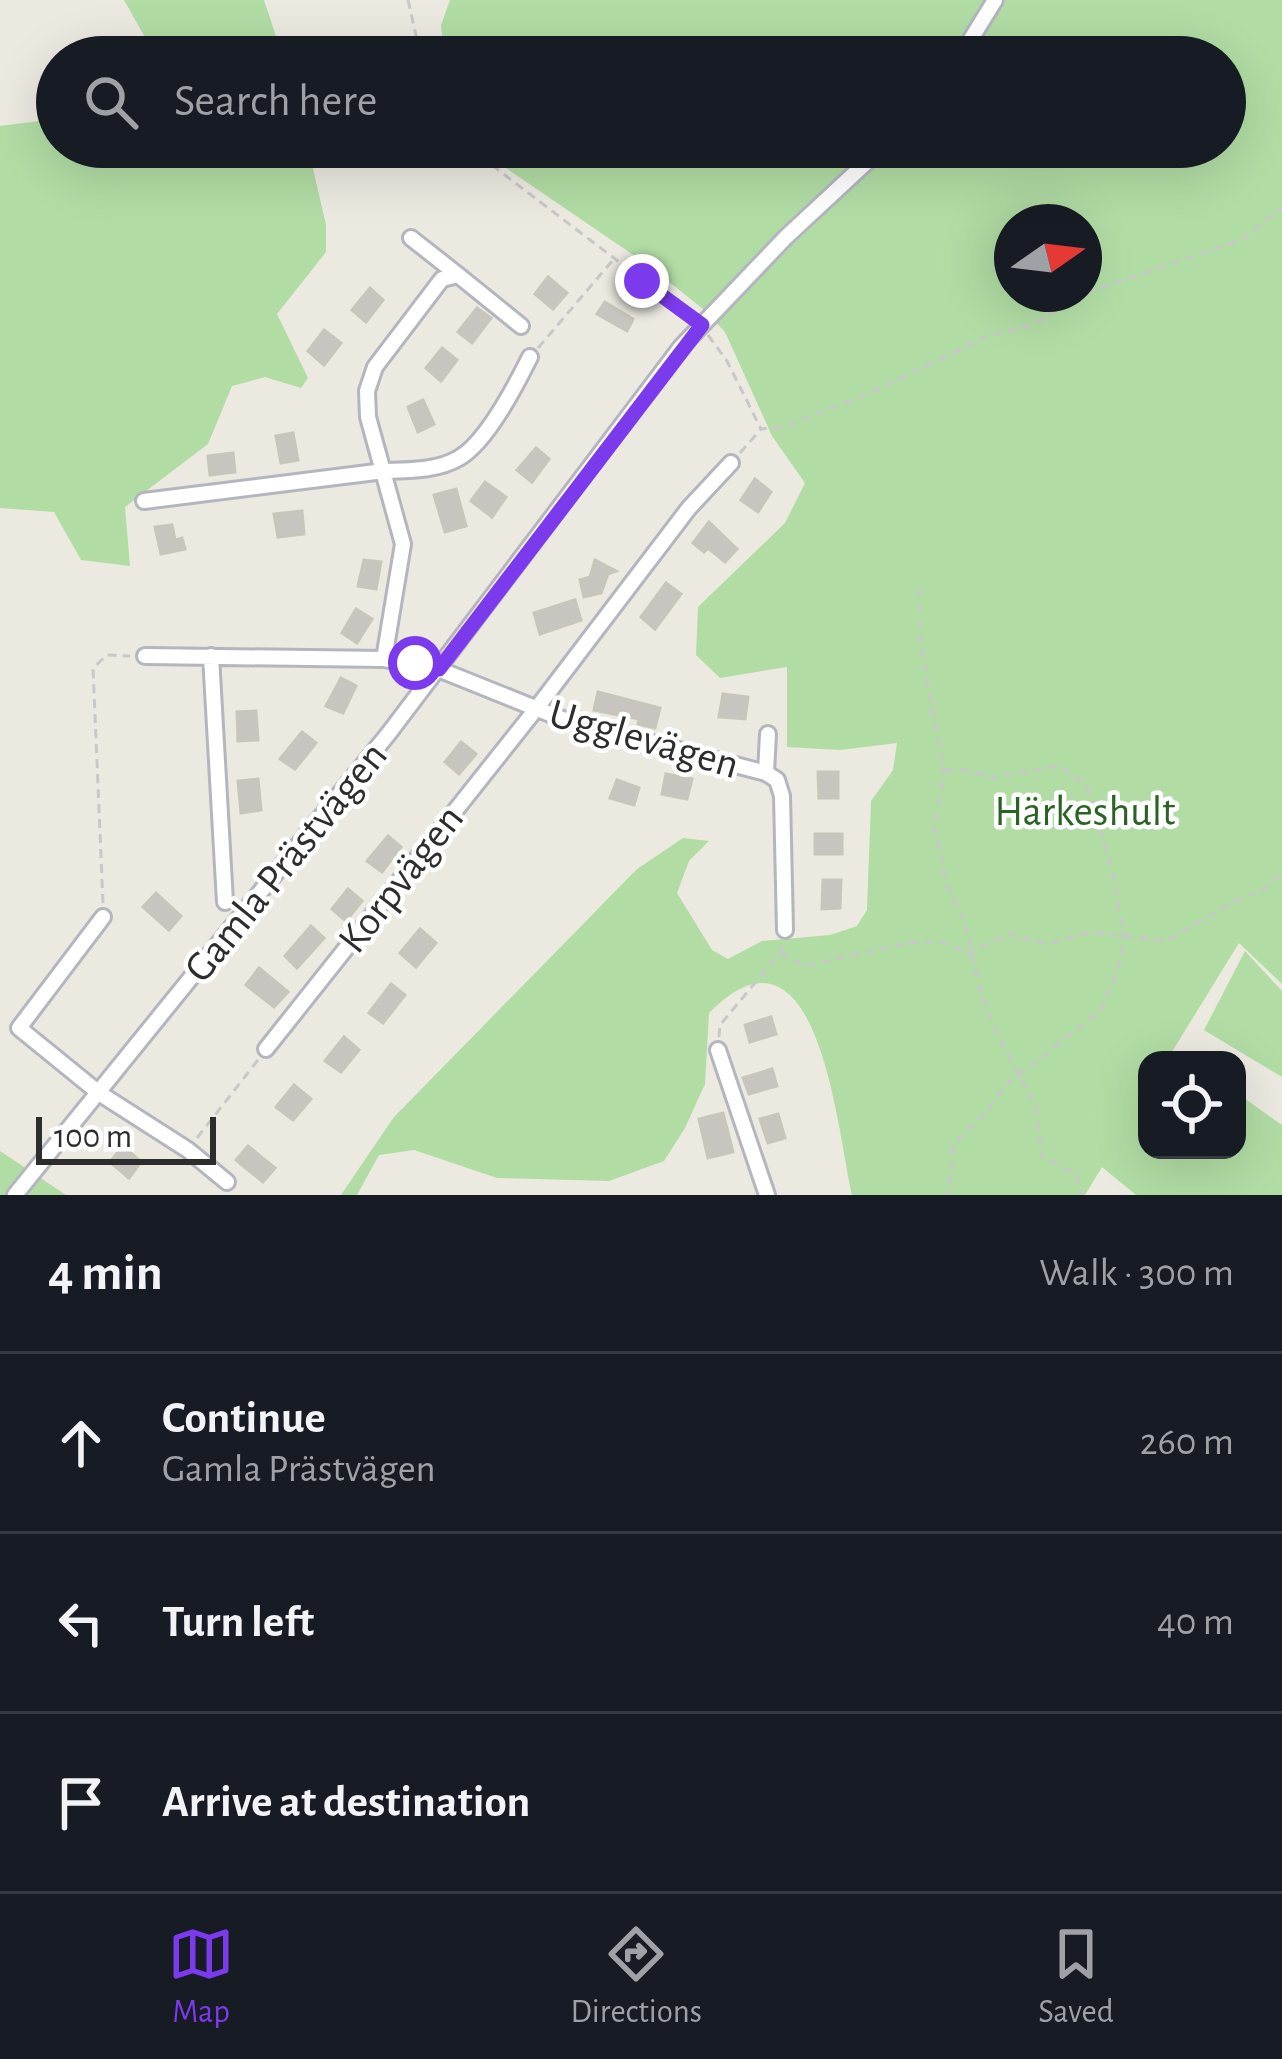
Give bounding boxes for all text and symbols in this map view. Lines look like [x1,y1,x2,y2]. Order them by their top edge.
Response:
search box [36,36,1246,168]
icon: search [78,69,144,135]
text: Search here [174,79,377,124]
north arrow [994,204,1102,312]
route end [615,254,669,308]
route start [388,636,442,690]
street label: Ugglevägen [545,692,743,786]
street label: Gamla Prästvägen [177,734,395,990]
park label: Härkeshult [995,791,1175,833]
street label: Korpvägen [331,797,471,961]
map controls [1138,1051,1246,1159]
button: locate [1138,1051,1246,1159]
scale bar [36,1111,216,1164]
text: 100 m [54,1121,132,1154]
text: 4 min [48,1248,163,1299]
text: Walk · 300 m [1039,1254,1234,1293]
text: Continue [162,1396,326,1441]
icon: ahead [48,1410,114,1476]
text: 260 m [1140,1423,1234,1462]
text: Gamla Prästvägen [162,1450,436,1489]
icon: left [48,1590,114,1656]
text: Turn left [162,1600,314,1645]
text: 40 m [1157,1603,1234,1642]
icon: arrive [48,1770,114,1836]
text: Arrive at destination [162,1780,530,1825]
tab: Map [168,1921,234,2033]
tab: Directions [570,1921,702,2033]
tab: Saved [1038,1921,1114,2033]

